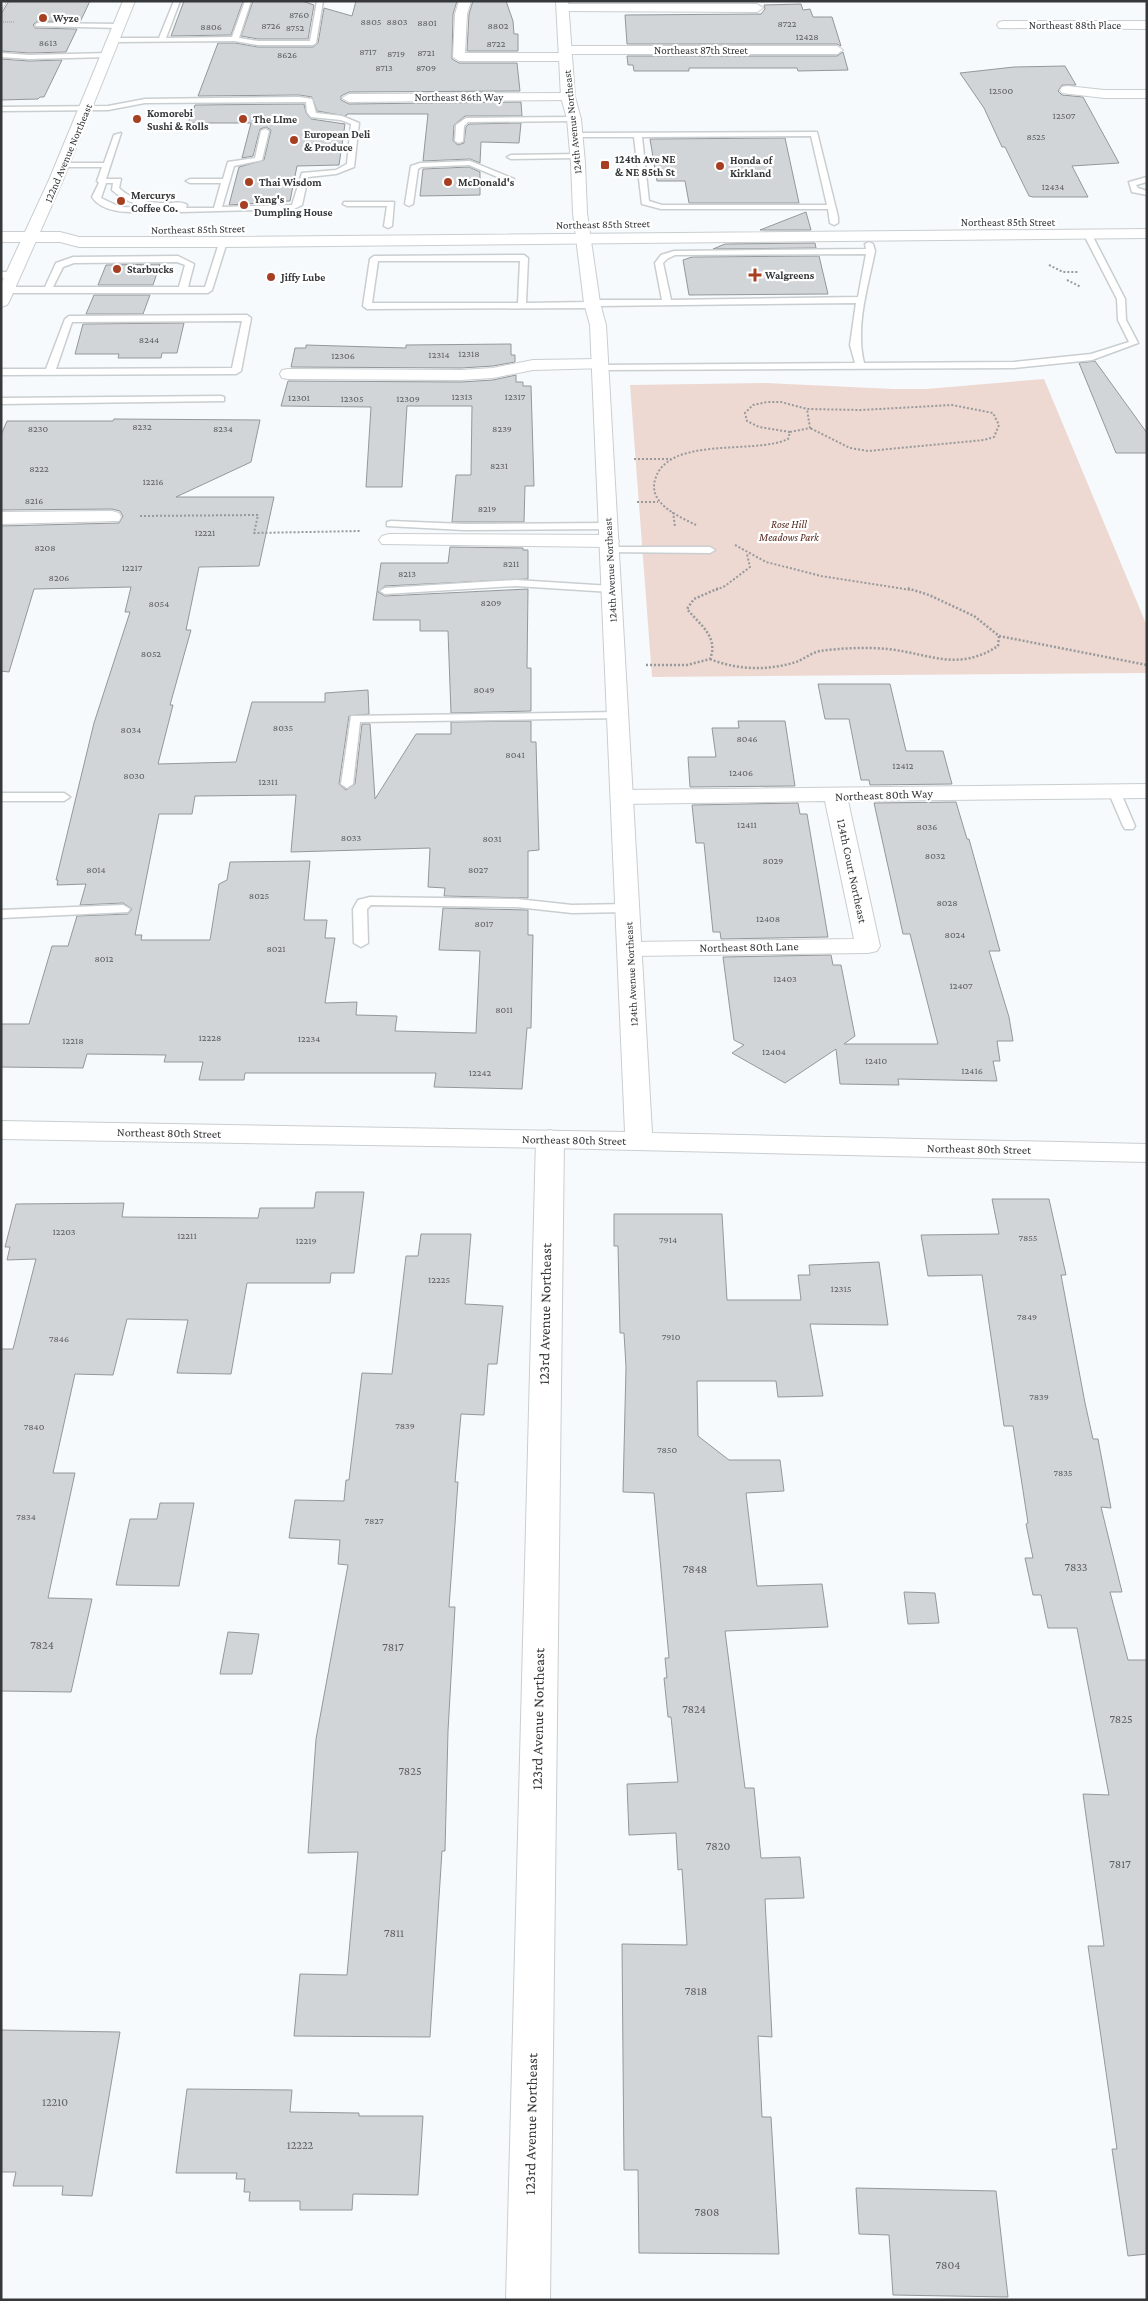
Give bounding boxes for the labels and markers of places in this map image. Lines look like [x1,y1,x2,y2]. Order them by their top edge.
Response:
marker: Wyze [37,12,49,24]
place label: Wyze [52,12,79,24]
place label: Komorebi Sushi & Rolls [147,107,209,132]
marker: Komorebi Sushi & Rolls [131,113,143,125]
marker: The LIme [237,113,249,125]
place label: The LIme [253,113,297,125]
place label: European Deli & Produce [304,128,371,153]
marker: European Deli & Produce [288,134,300,146]
place label: 124th Ave NE & NE 85th St [615,153,676,178]
place label: Honda of Kirkland [730,154,774,179]
marker: 124th Ave NE & NE 85th St [599,159,611,171]
marker: Honda of Kirkland [714,160,726,172]
marker: Thai Wisdom [243,176,255,188]
place label: Thai Wisdom [259,176,322,188]
marker: McDonald's [442,176,454,188]
place label: McDonald's [458,176,515,188]
place label: Mercurys Coffee Co. [131,189,178,214]
place label: Yang's Dumpling House [254,193,333,218]
marker: Mercurys Coffee Co. [115,195,127,207]
marker: Yang's Dumpling House [238,199,250,211]
marker: Starbucks [111,263,123,275]
place label: Starbucks [127,263,174,275]
marker: Walgreens [749,269,761,281]
place label: Walgreens [764,269,815,281]
marker: Jiffy Lube [265,271,277,283]
place label: Jiffy Lube [280,271,325,283]

